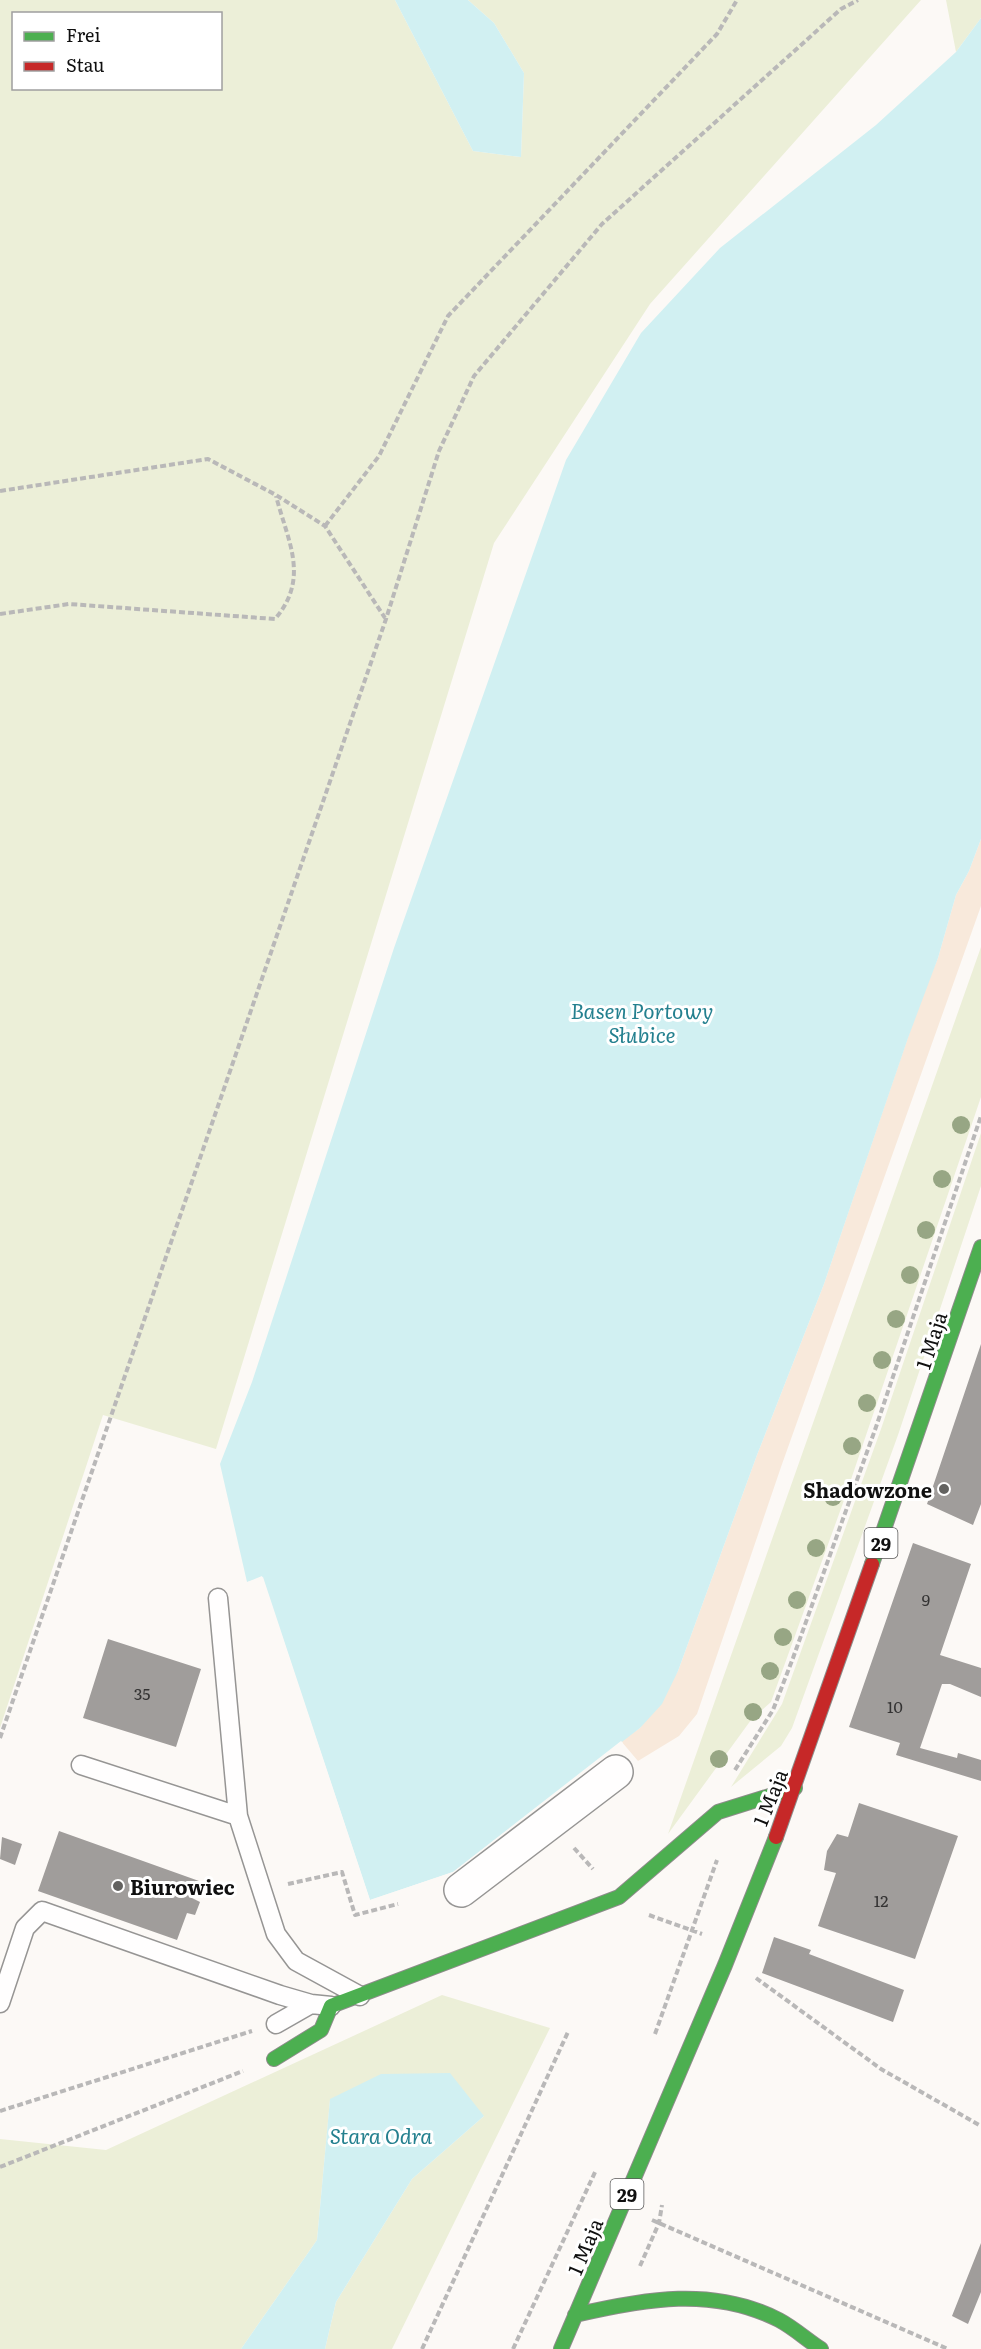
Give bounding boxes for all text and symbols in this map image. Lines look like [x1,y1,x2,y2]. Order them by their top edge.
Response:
legend [12,12,222,90]
text: Frei [66,21,100,48]
text: Stau [66,51,104,78]
water label: Basen Portowy Słubice [571,994,713,1049]
street label: 1 Maja [907,1307,953,1373]
place label: Shadowzone [803,1474,932,1504]
marker: Shadowzone [937,1482,951,1496]
road number: 29 [864,1528,898,1558]
house number: 9 [922,1587,930,1611]
house number: 35 [134,1681,150,1705]
house number: 10 [887,1694,903,1718]
street label: 1 Maja [744,1764,794,1830]
place label: Biurowiec [130,1871,235,1901]
marker: Biurowiec [111,1879,125,1893]
house number: 12 [874,1888,888,1912]
water label: Stara Odra [330,2119,432,2150]
road number: 29 [610,2179,644,2209]
street label: 1 Maja [559,2213,609,2279]

